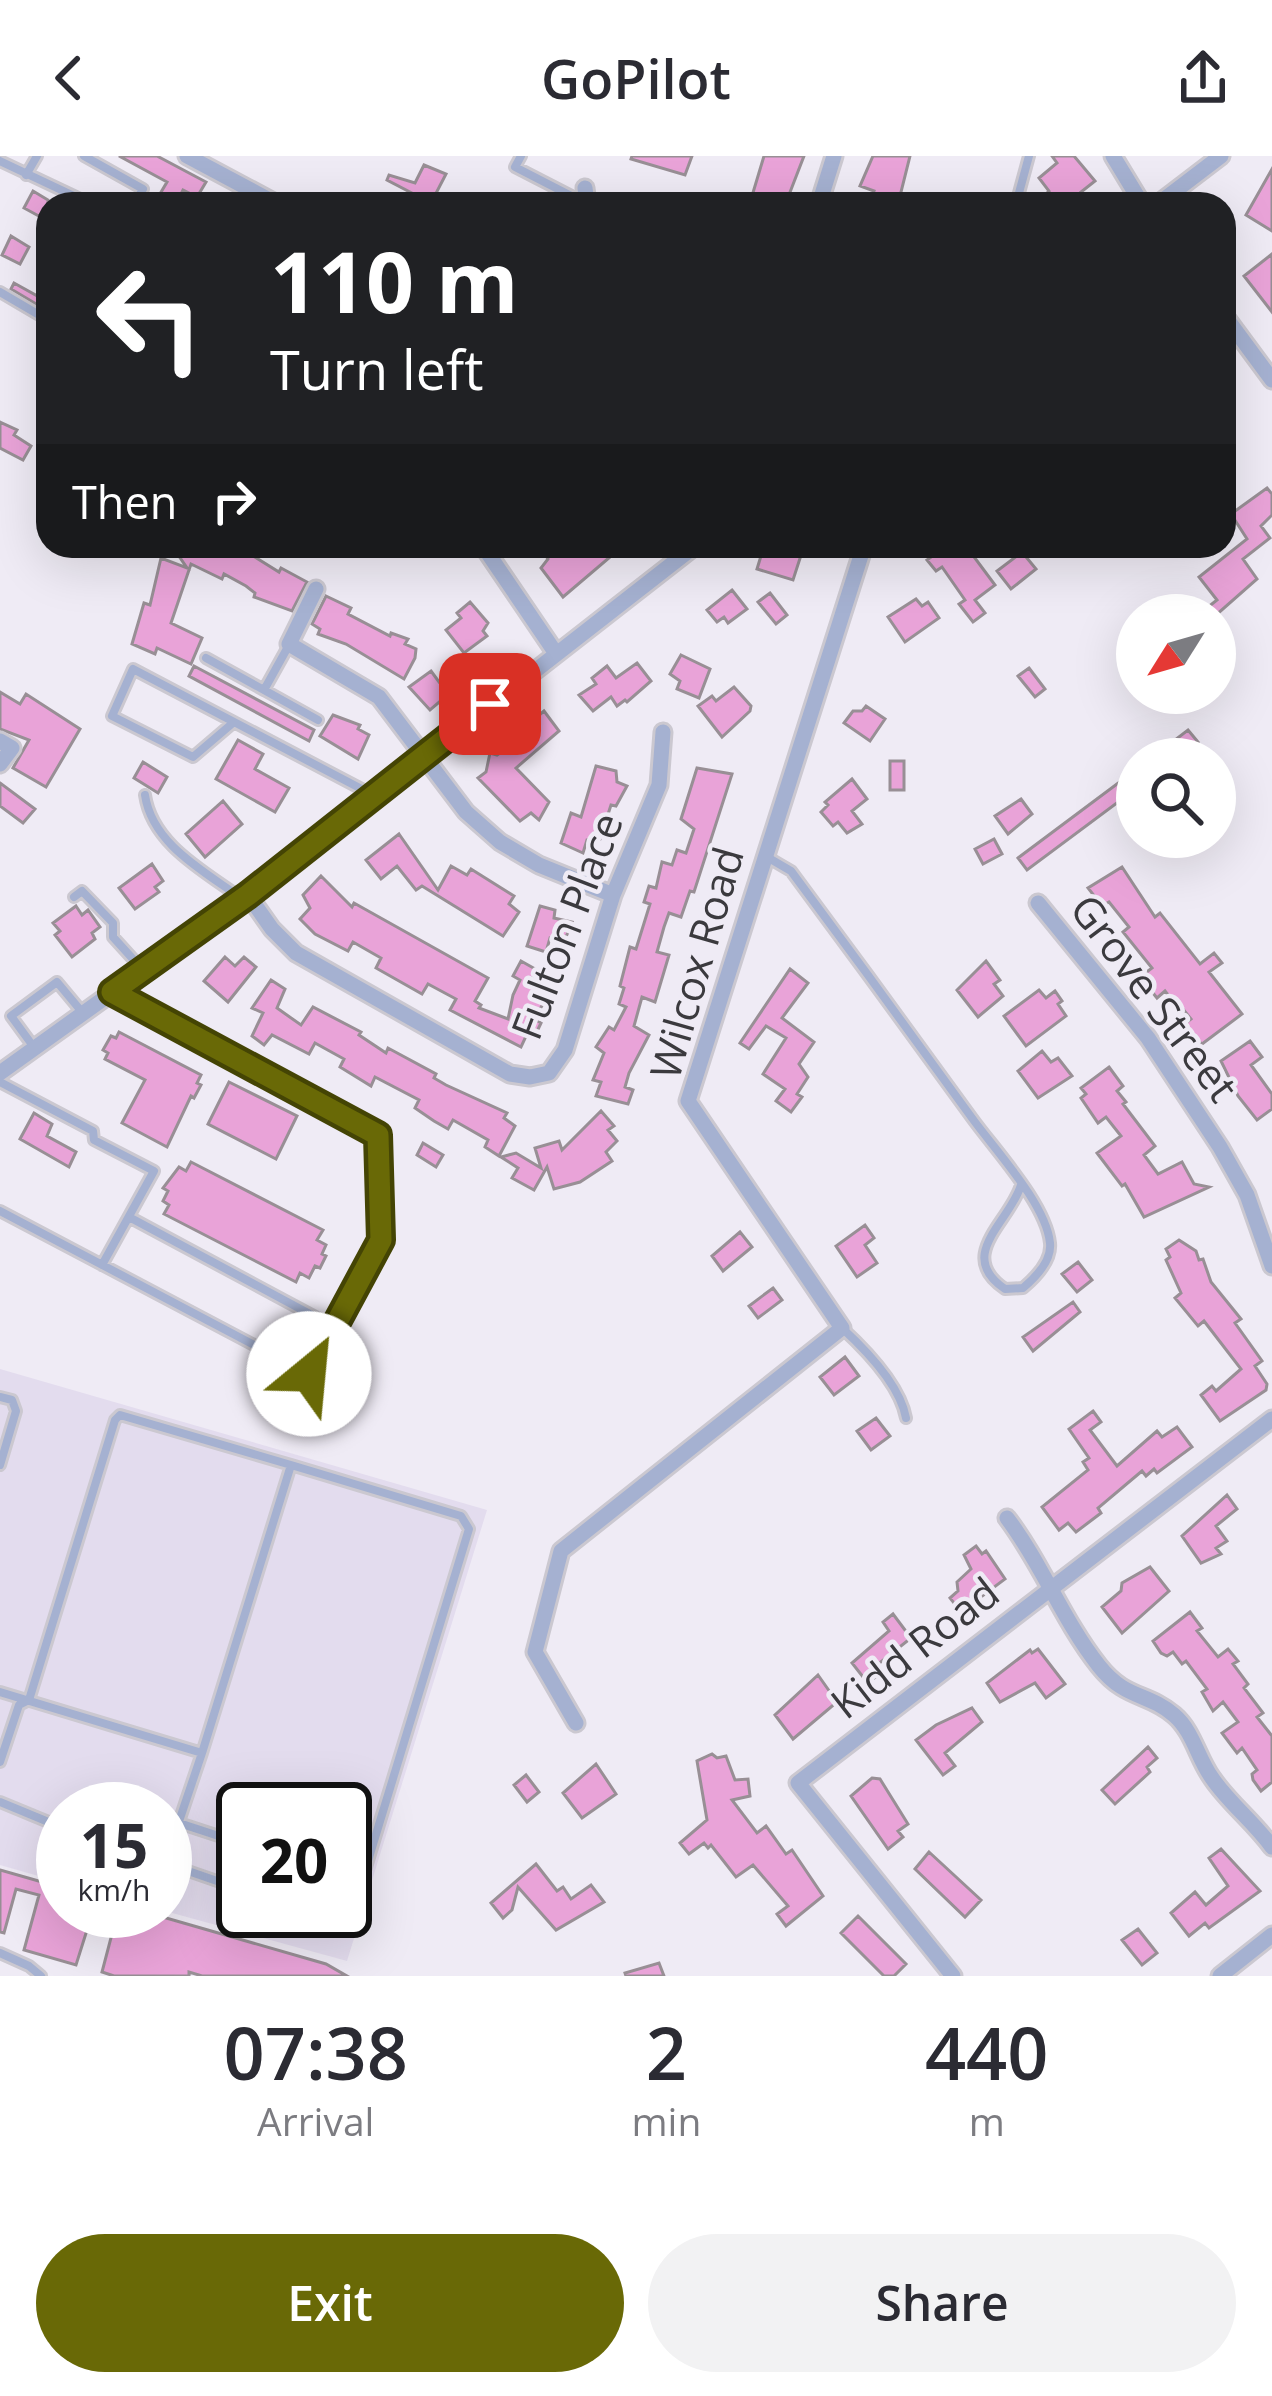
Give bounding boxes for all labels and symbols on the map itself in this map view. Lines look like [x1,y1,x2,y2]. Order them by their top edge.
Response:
north arrow [1116,594,1236,714]
pin [439,653,541,755]
street label: Fulton Place [496,804,635,1047]
street label: Wilcox Road [635,840,756,1085]
street label: Grove Street [1058,882,1252,1112]
position arrow [246,1311,372,1437]
street label: Kidd Road [818,1563,1010,1730]
speed limit sign: 20 [216,1782,372,1938]

